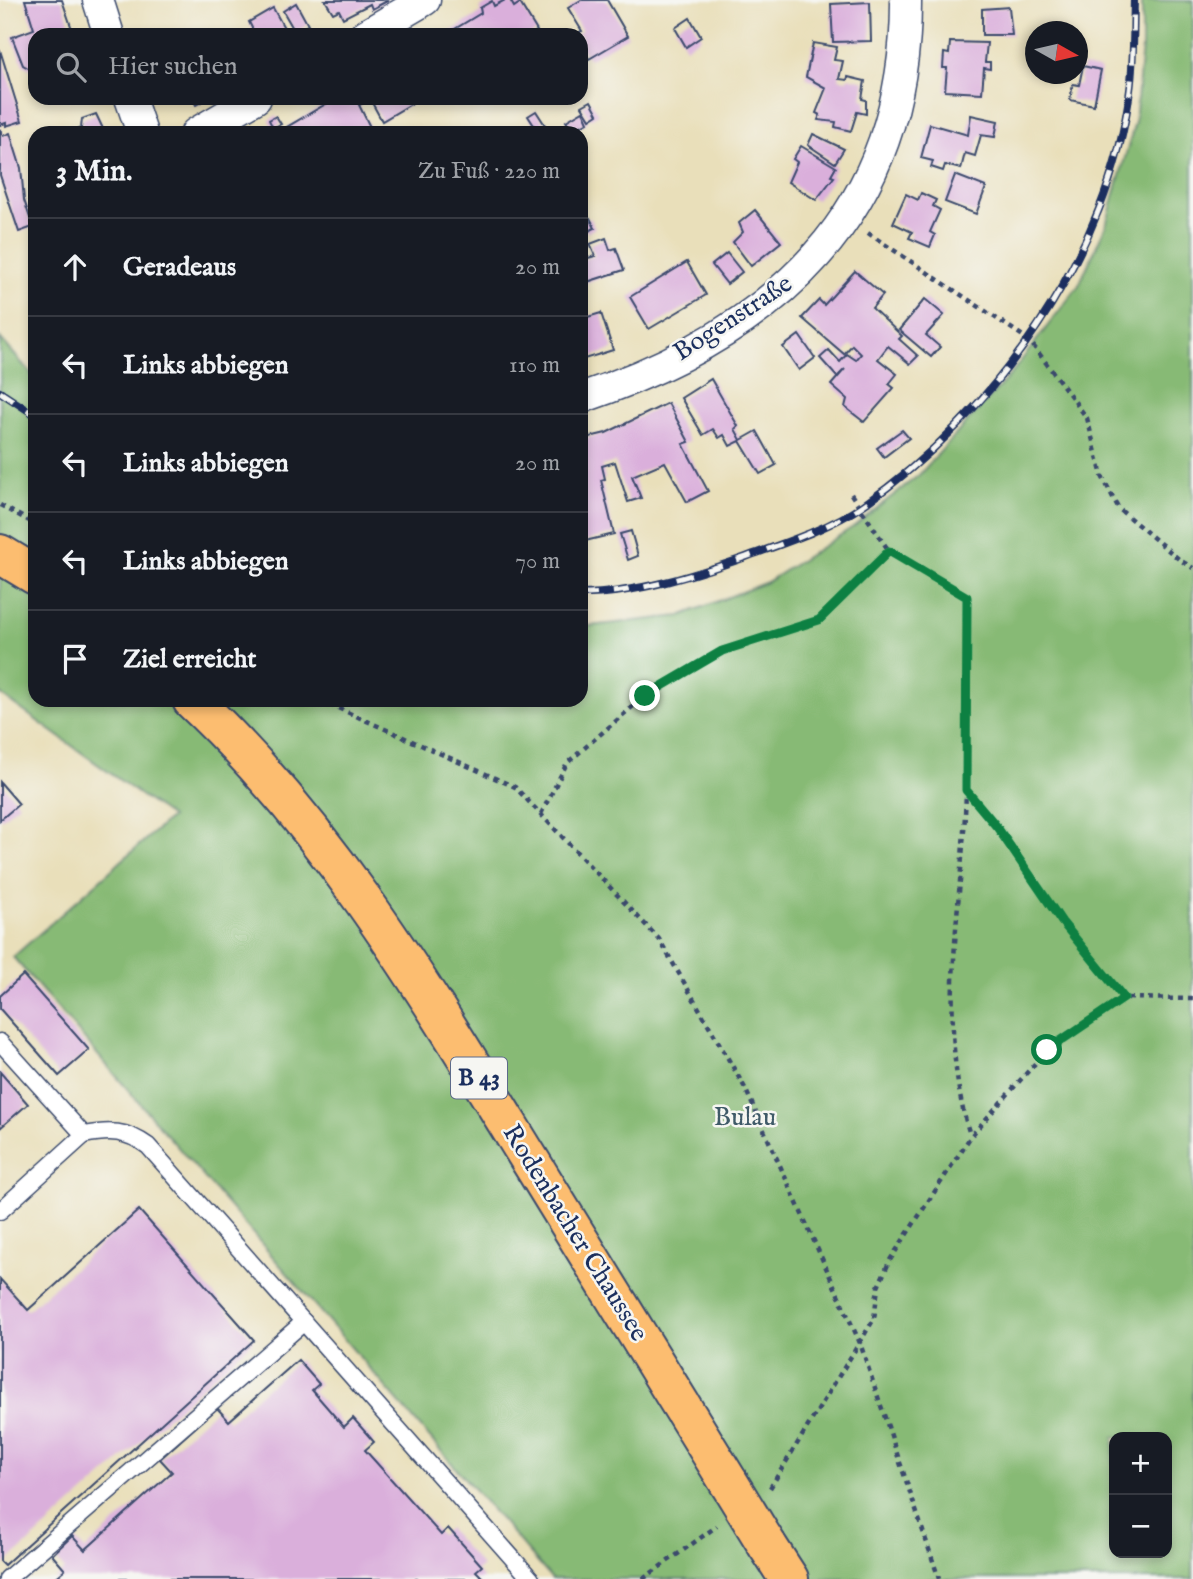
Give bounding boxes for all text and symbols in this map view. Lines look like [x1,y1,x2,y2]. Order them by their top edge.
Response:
north arrow [1025,21,1088,84]
search box [28,28,588,105]
icon: search [52,48,90,86]
text: Hier suchen [108,50,238,83]
text: 3 Min. [56,153,132,191]
text: Zu Fuß · 220 m [418,157,560,186]
icon: ahead [56,248,94,286]
text: Geradeaus [123,251,236,284]
text: 20 m [515,253,560,282]
street label: Bogenstraße [667,267,799,369]
icon: left [56,346,94,384]
text: Links abbiegen [123,349,289,382]
text: 110 m [509,351,560,380]
icon: left [56,444,94,482]
text: Links abbiegen [123,447,289,480]
text: 20 m [515,449,560,478]
icon: left [56,542,94,580]
text: Links abbiegen [123,545,289,578]
text: 70 m [515,547,560,576]
icon: arrive [56,640,94,678]
text: Ziel erreicht [123,643,256,676]
route end [629,680,660,711]
route start [1031,1034,1062,1065]
road number: B 43 [451,1058,507,1098]
park label: Bulau [714,1101,776,1134]
street label: Rodenbacher Chaussee [495,1118,655,1348]
map controls [1109,1432,1172,1558]
button: + [1109,1432,1172,1495]
button: − [1109,1495,1172,1558]

